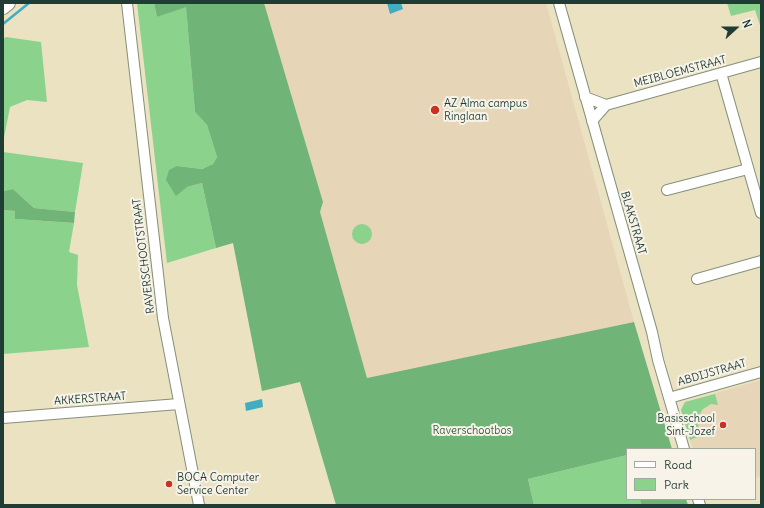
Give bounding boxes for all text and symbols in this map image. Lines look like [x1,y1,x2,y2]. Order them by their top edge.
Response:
north arrow [716,8,756,48]
text: N [739,18,755,30]
street label: MEIBLOEMSTRAAT [632,53,728,91]
place label: AZ Alma campus Ringlaan [444,97,527,123]
marker: AZ Alma campus Ringlaan [429,104,441,116]
street label: BLAKSTRAAT [618,190,648,256]
street label: RAVERSCHOOTSTRAAT [130,198,158,314]
street label: ABDIJSTRAAT [676,357,748,389]
street label: AKKERSTRAAT [53,390,127,408]
place label: Basisschool Sint-Jozef [657,412,715,438]
marker: Basisschool Sint-Jozef [718,420,728,430]
park label: Raverschootbos [432,424,512,438]
legend [626,448,756,500]
text: Road [664,457,692,472]
place label: BOCA Computer Service Center [177,471,259,497]
text: Park [664,477,689,492]
marker: BOCA Computer Service Center [164,479,174,489]

